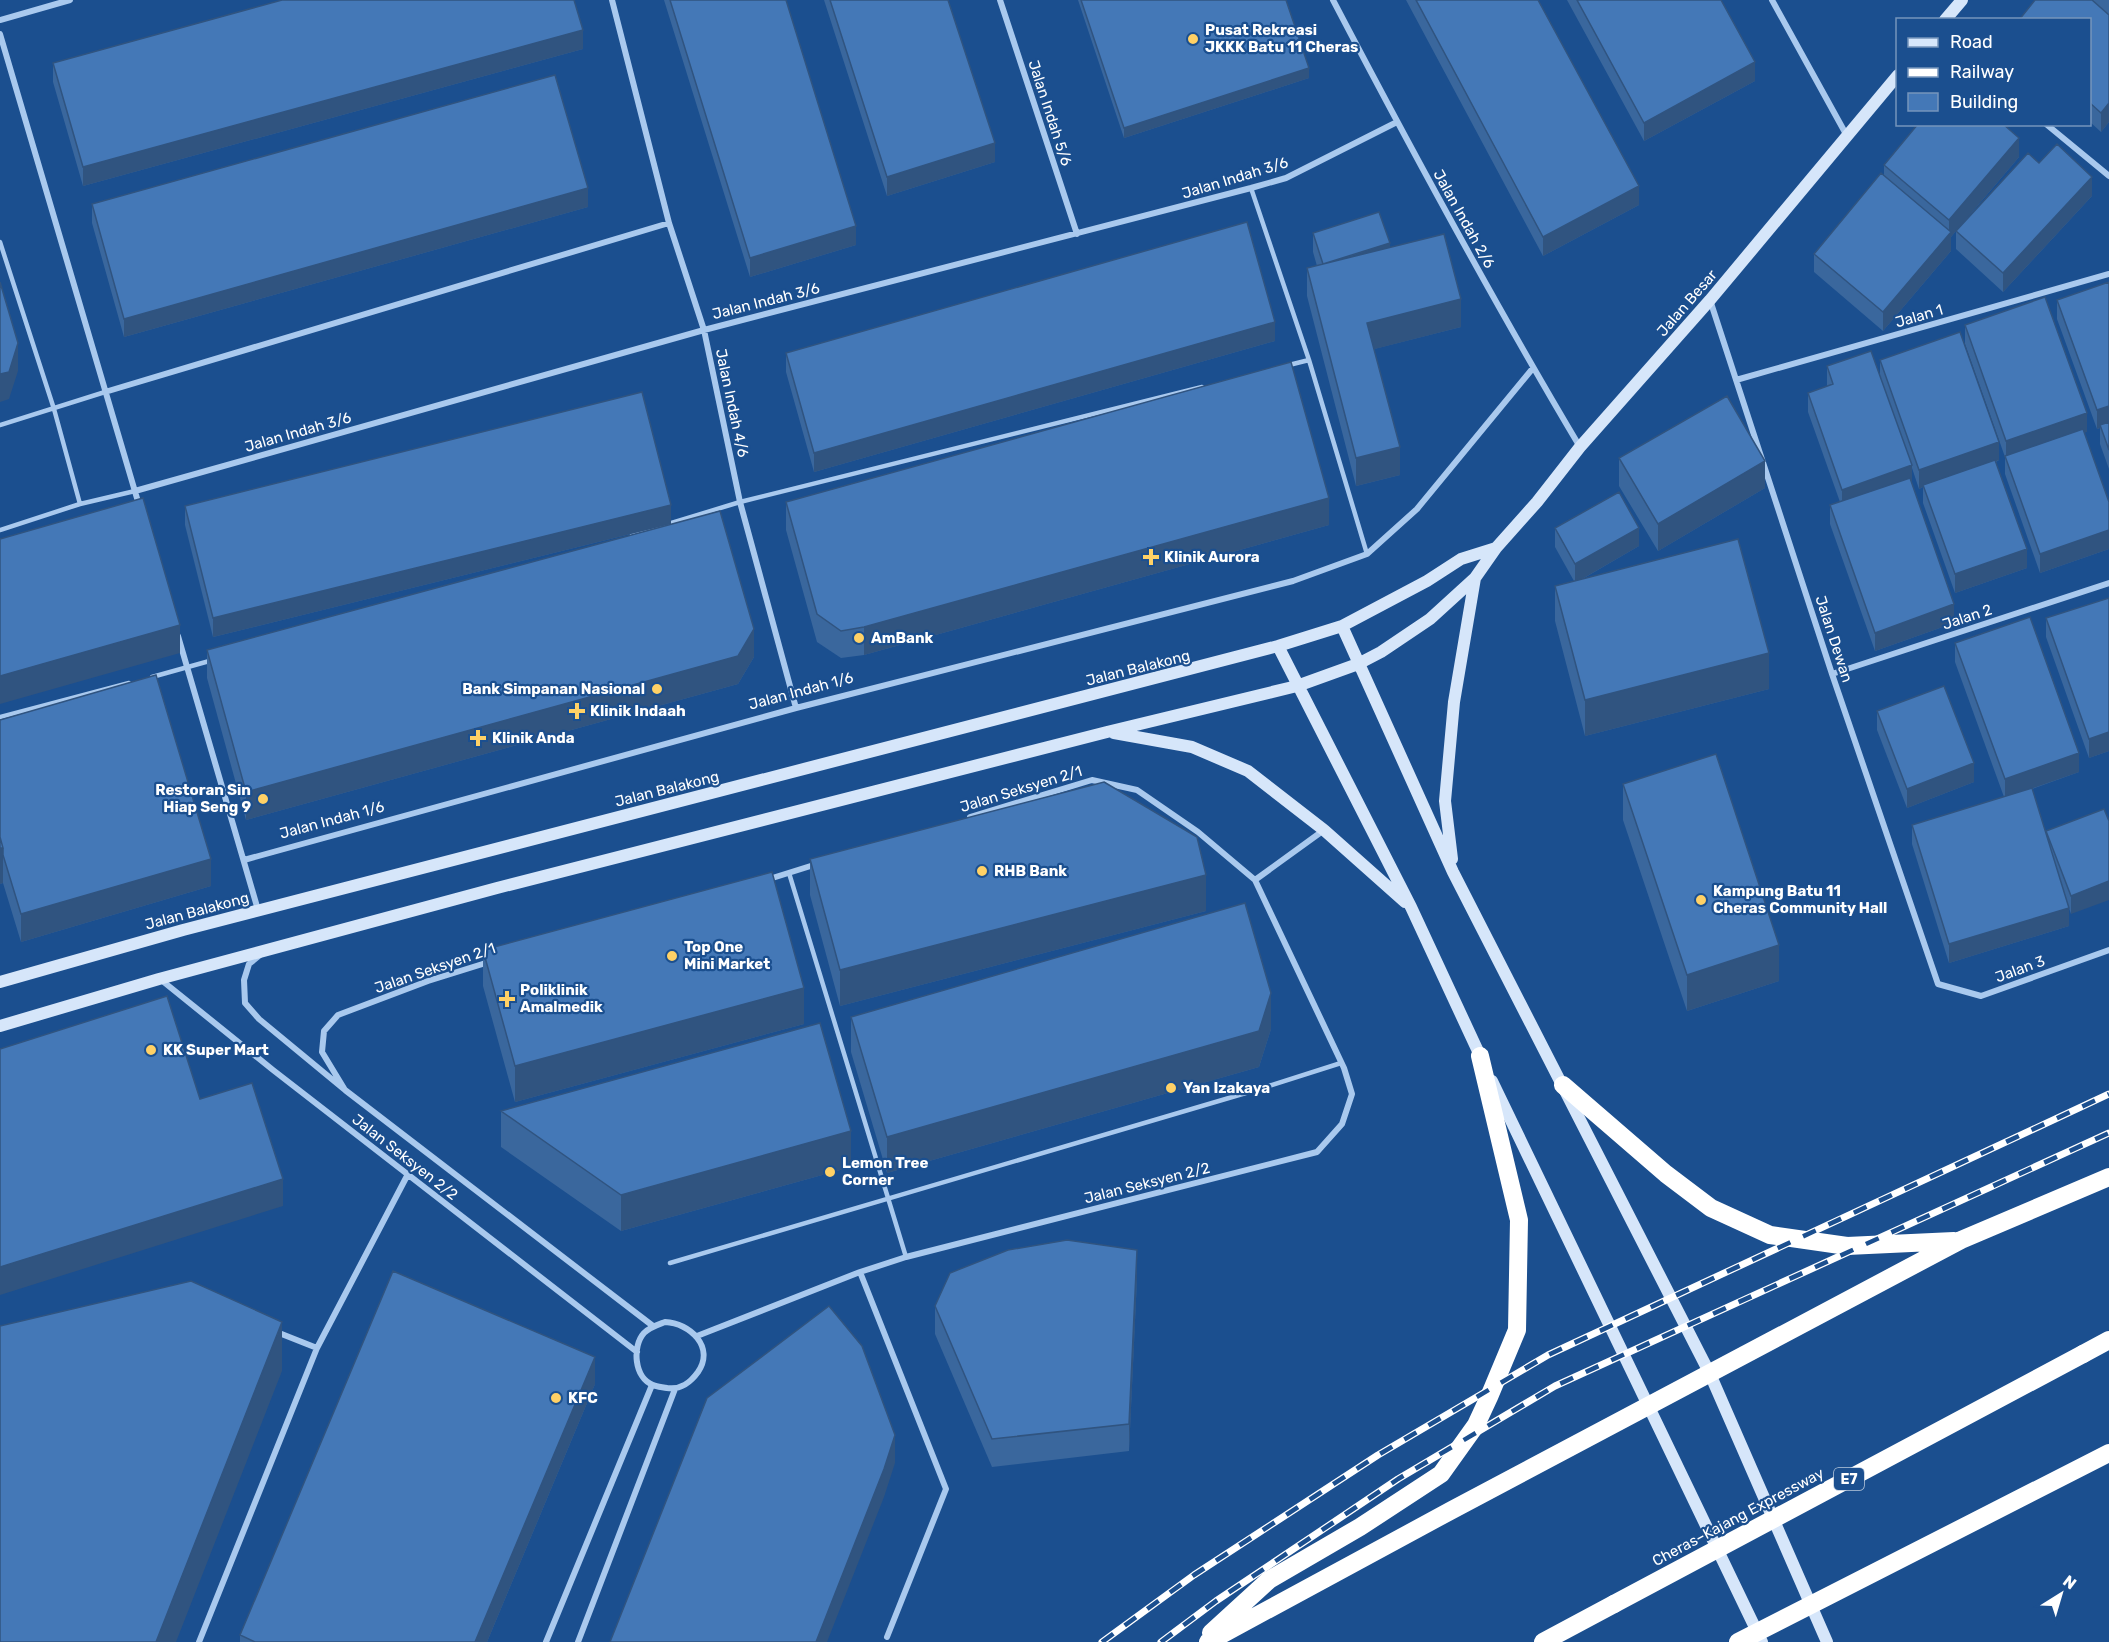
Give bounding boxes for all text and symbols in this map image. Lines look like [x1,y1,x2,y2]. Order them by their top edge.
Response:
legend [1896,18,2091,126]
place label: Pusat Rekreasi JKKK Batu 11 Cheras [1205,21,1358,56]
text: Road [1950,31,1993,53]
marker: Pusat Rekreasi JKKK Batu 11 Cheras [1186,32,1200,46]
street label: Jalan Indah 5/6 [1024,58,1076,168]
text: Railway [1950,61,2014,83]
text: Building [1950,91,2018,113]
street label: Jalan Indah 3/6 [1180,153,1290,203]
street label: Jalan Indah 2/6 [1429,167,1499,271]
street label: Jalan Besar [1653,266,1721,340]
street label: Jalan Indah 3/6 [710,279,822,323]
street label: Jalan 1 [1893,301,1945,331]
street label: Jalan Indah 4/6 [712,347,752,459]
street label: Jalan Indah 3/6 [243,408,353,456]
marker: Klinik Aurora [1142,548,1160,566]
place label: Klinik Aurora [1164,548,1260,566]
street label: Jalan Dewan [1812,593,1856,685]
street label: Jalan 2 [1940,600,1994,633]
place label: AmBank [871,629,934,647]
marker: AmBank [852,631,866,645]
street label: Jalan Balakong [1084,646,1192,690]
street label: Jalan Indah 1/6 [747,668,855,714]
place label: Bank Simpanan Nasional [462,680,645,698]
marker: Bank Simpanan Nasional [650,682,664,696]
marker: Klinik Indaah [568,702,586,720]
place label: Klinik Indaah [590,702,686,720]
marker: Klinik Anda [469,729,487,747]
place label: Klinik Anda [492,729,575,747]
street label: Jalan Seksyen 2/1 [958,762,1084,816]
street label: Jalan Balakong [613,767,721,811]
place label: Restoran Sin Hiap Seng 9 [155,781,251,816]
marker: Restoran Sin Hiap Seng 9 [256,792,270,806]
street label: Jalan Indah 1/6 [278,797,386,843]
place label: RHB Bank [994,862,1067,880]
marker: RHB Bank [975,864,989,878]
place label: Kampung Batu 11 Cheras Community Hall [1713,882,1887,917]
street label: Jalan Balakong [143,889,251,933]
marker: Kampung Batu 11 Cheras Community Hall [1694,893,1708,907]
place label: Top One Mini Market [684,938,770,973]
street label: Jalan Seksyen 2/1 [372,939,498,997]
marker: Top One Mini Market [665,949,679,963]
street label: Jalan 3 [1993,952,2047,986]
place label: Poliklinik Amalmedik [520,981,603,1016]
marker: Poliklinik Amalmedik [498,990,516,1008]
place label: KK Super Mart [163,1041,269,1059]
marker: KK Super Mart [144,1043,158,1057]
place label: Yan Izakaya [1183,1079,1270,1097]
marker: Yan Izakaya [1164,1081,1178,1095]
street label: Jalan Seksyen 2/2 [349,1110,461,1204]
place label: Lemon Tree Corner [842,1154,929,1189]
street label: Jalan Seksyen 2/2 [1082,1159,1212,1207]
marker: Lemon Tree Corner [823,1165,837,1179]
place label: KFC [568,1389,598,1407]
marker: KFC [549,1391,563,1405]
street label: Cheras–Kajang Expressway [1649,1464,1827,1570]
road number: E7 [1834,1468,1864,1490]
north arrow [2031,1564,2091,1624]
text: N [2059,1571,2080,1593]

